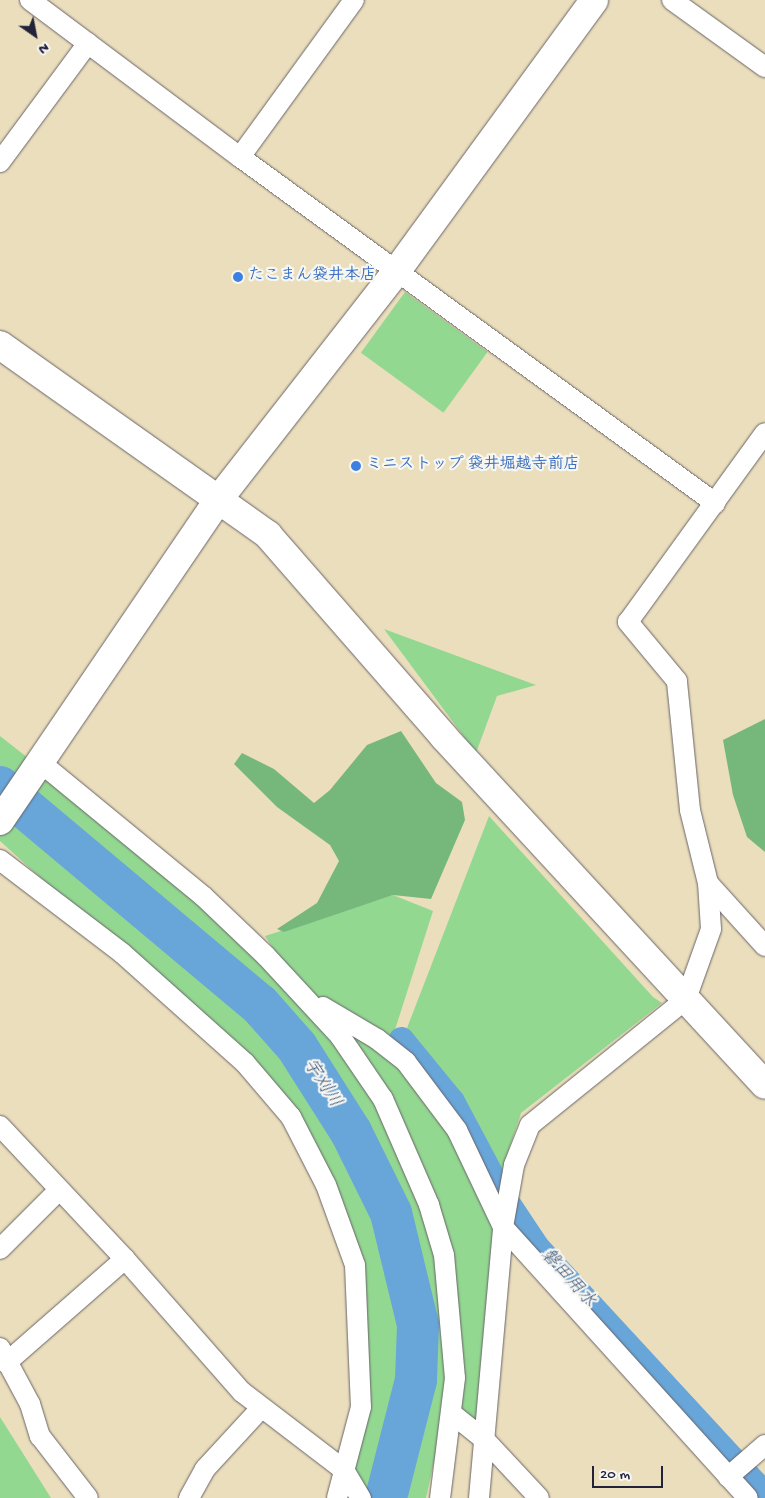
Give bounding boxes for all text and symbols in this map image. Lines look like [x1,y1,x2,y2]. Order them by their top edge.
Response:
north arrow [10,10,60,60]
text: N [35,38,52,58]
place label: たこまん袋井本店 [248,267,376,287]
marker: たこまん袋井本店 [232,271,244,283]
place label: ミニストップ 袋井堀越寺前店 [366,456,578,476]
marker: ミニストップ 袋井堀越寺前店 [350,460,362,472]
water label: 宇刈川 [297,1055,345,1113]
water label: 磐田用水 [535,1245,599,1313]
scale bar [595,1456,666,1488]
text: 20 m [600,1466,630,1484]

